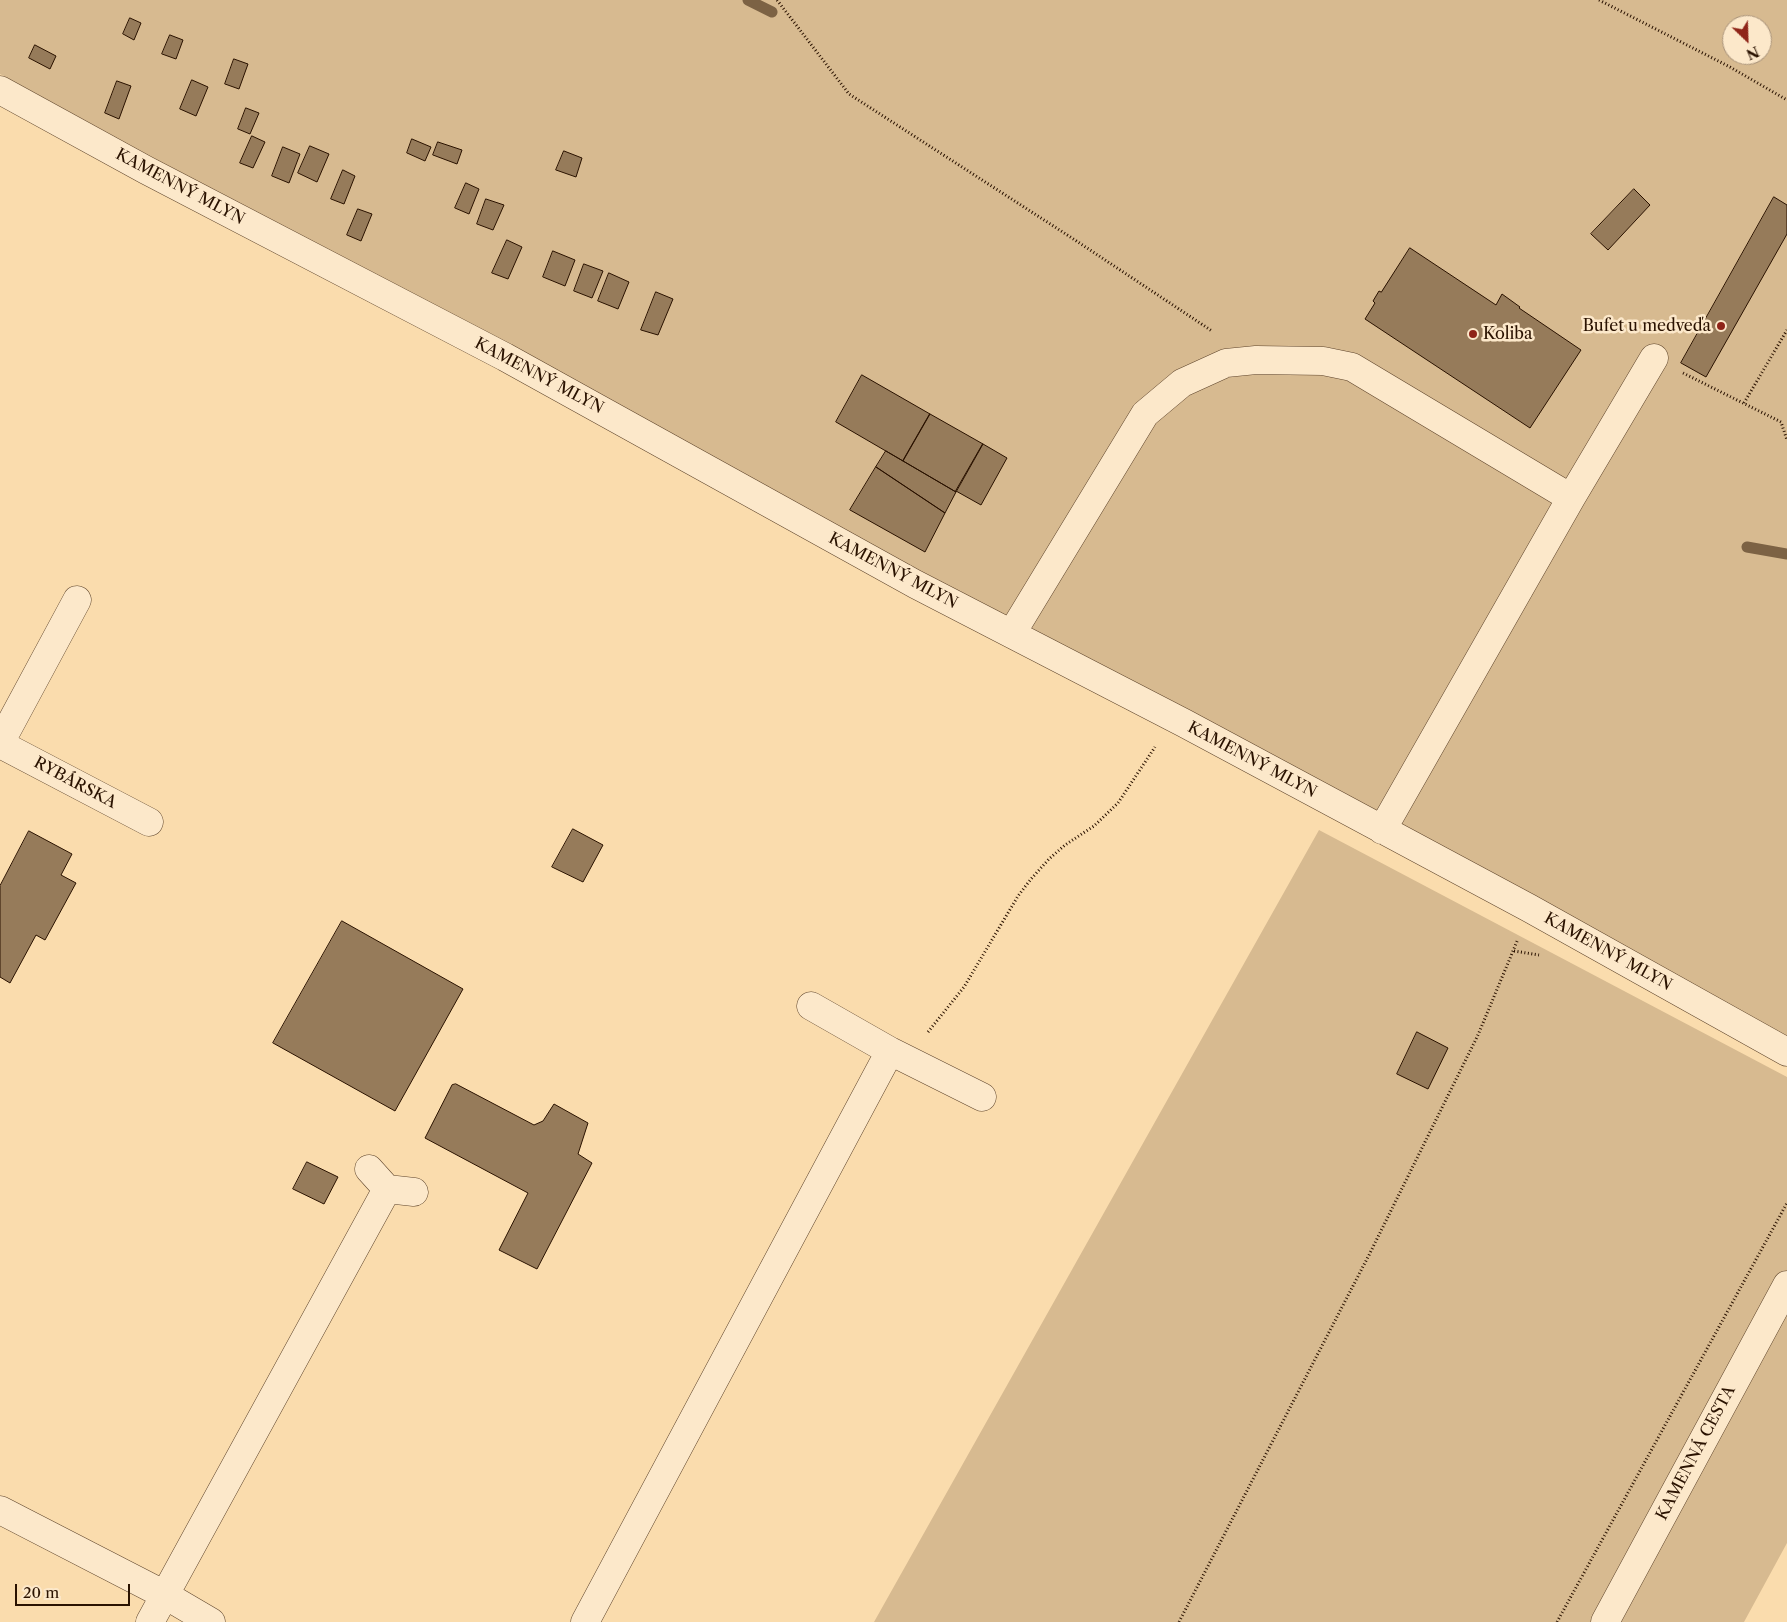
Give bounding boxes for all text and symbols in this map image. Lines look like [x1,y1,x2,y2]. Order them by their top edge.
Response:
north arrow [1722,15,1772,65]
text: N [1743,42,1762,63]
street label: KAMENNÝ MLYN [112,145,248,229]
place label: Bufet u medveďa [1583,316,1711,336]
marker: Bufet u medveďa [1715,320,1727,332]
place label: Koliba [1483,324,1532,344]
marker: Koliba [1467,328,1479,340]
street label: KAMENNÝ MLYN [471,334,607,418]
street label: KAMENNÝ MLYN [825,529,961,613]
street label: KAMENNÝ MLYN [1184,718,1320,802]
street label: RYBÁRSKA [30,753,120,813]
street label: KAMENNÝ MLYN [1541,909,1675,995]
street label: KAMENNÁ CESTA [1652,1382,1740,1524]
scale bar [18,1574,132,1606]
text: 20 m [23,1583,59,1602]

